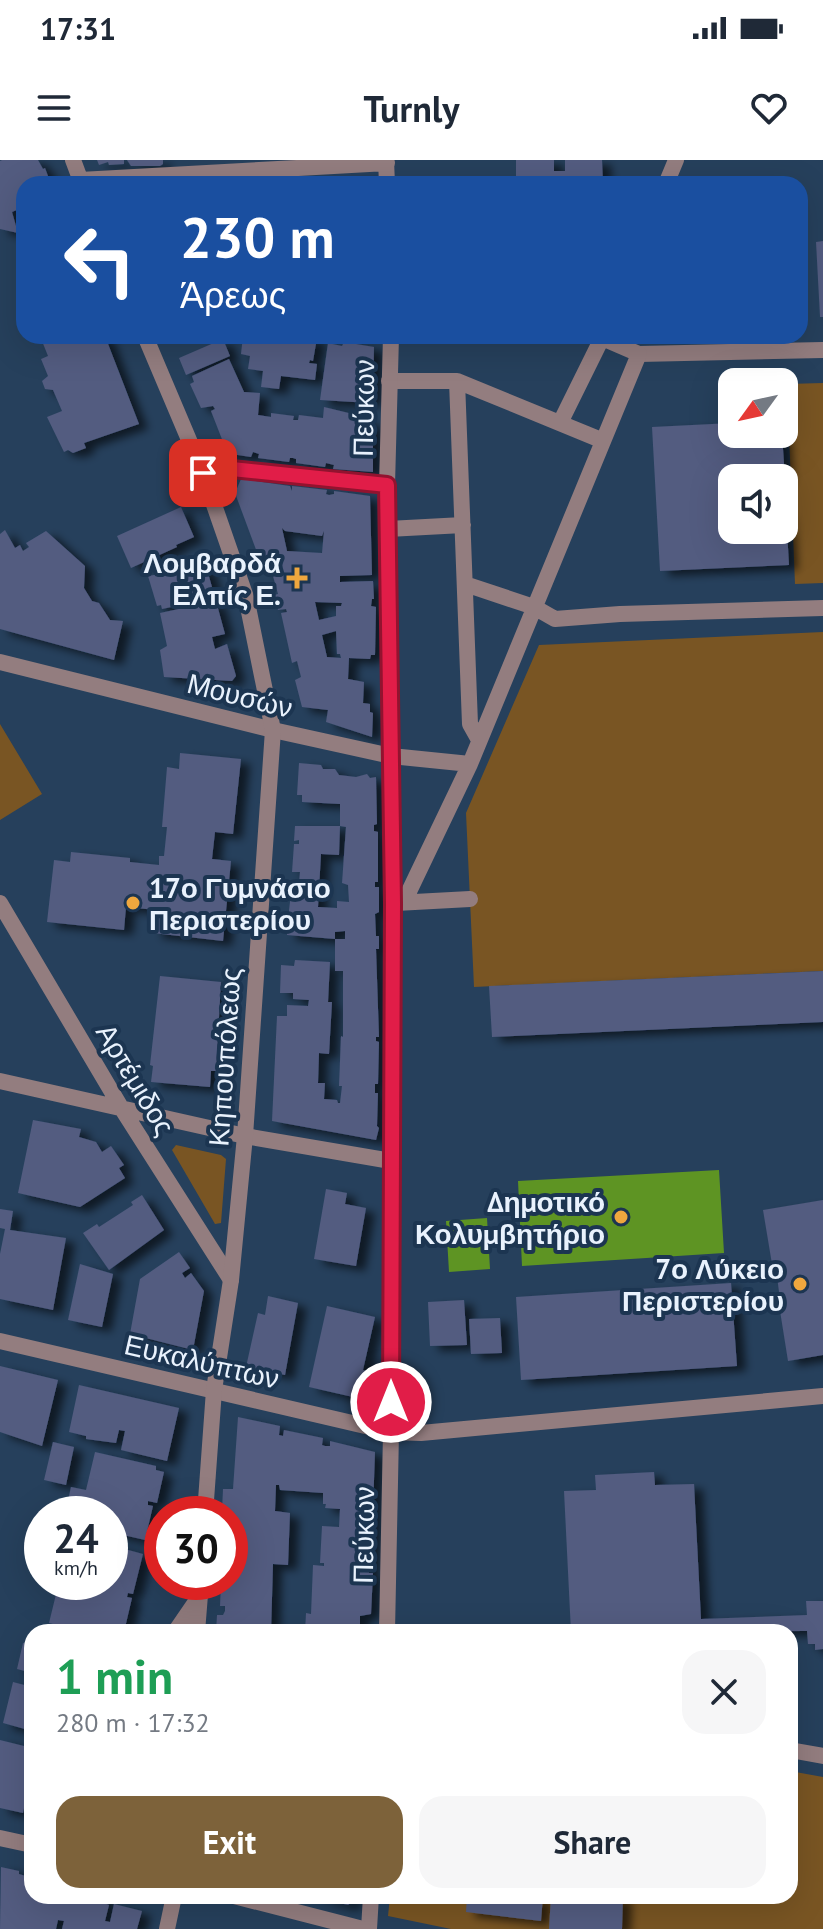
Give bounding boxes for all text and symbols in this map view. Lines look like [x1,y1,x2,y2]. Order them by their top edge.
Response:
text: 17:31 [40,9,116,48]
text: Turnly [363,85,460,132]
icon: menu [32,86,76,130]
icon: heart [747,86,791,130]
text: 230 m [180,201,335,273]
icon: left [48,208,152,312]
text: Άρεως [180,271,286,318]
street label: Πεύκων [344,359,382,457]
north arrow [718,368,798,448]
map controls [718,368,798,544]
pin [169,439,237,507]
icon: arrive [181,451,225,495]
button: sound [718,464,798,544]
place label: Λομβαρδά Ελπίς Ε. [143,544,281,613]
marker: Λομβαρδά Ελπίς Ε. [288,569,306,587]
street label: Μουσών [183,664,297,726]
place label: 17ο Γυμνάσιο Περιστερίου [149,869,331,938]
marker: 17ο Γυμνάσιο Περιστερίου [124,894,142,912]
street label: Κηπουπόλεως [199,966,249,1148]
street label: Αρτέμιδος [88,1016,184,1142]
place label: Δημοτικό Κολυμβητήριο [415,1183,605,1252]
marker: Δημοτικό Κολυμβητήριο [612,1208,630,1226]
place label: 7ο Λύκειο Περιστερίου [622,1250,784,1319]
marker: 7ο Λύκειο Περιστερίου [791,1275,809,1293]
street label: Ευκαλύπτων [121,1325,283,1397]
position arrow [349,1360,433,1444]
street label: Πεύκων [344,1486,382,1584]
speed limit sign: 30 [144,1496,248,1600]
text: 24 [53,1512,99,1564]
text: km/h [54,1555,98,1581]
text: 1 min [56,1645,173,1707]
button: close [682,1650,766,1734]
text: 280 m · 17:32 [56,1706,210,1739]
button: Exit [56,1796,403,1888]
button: Share [419,1796,766,1888]

